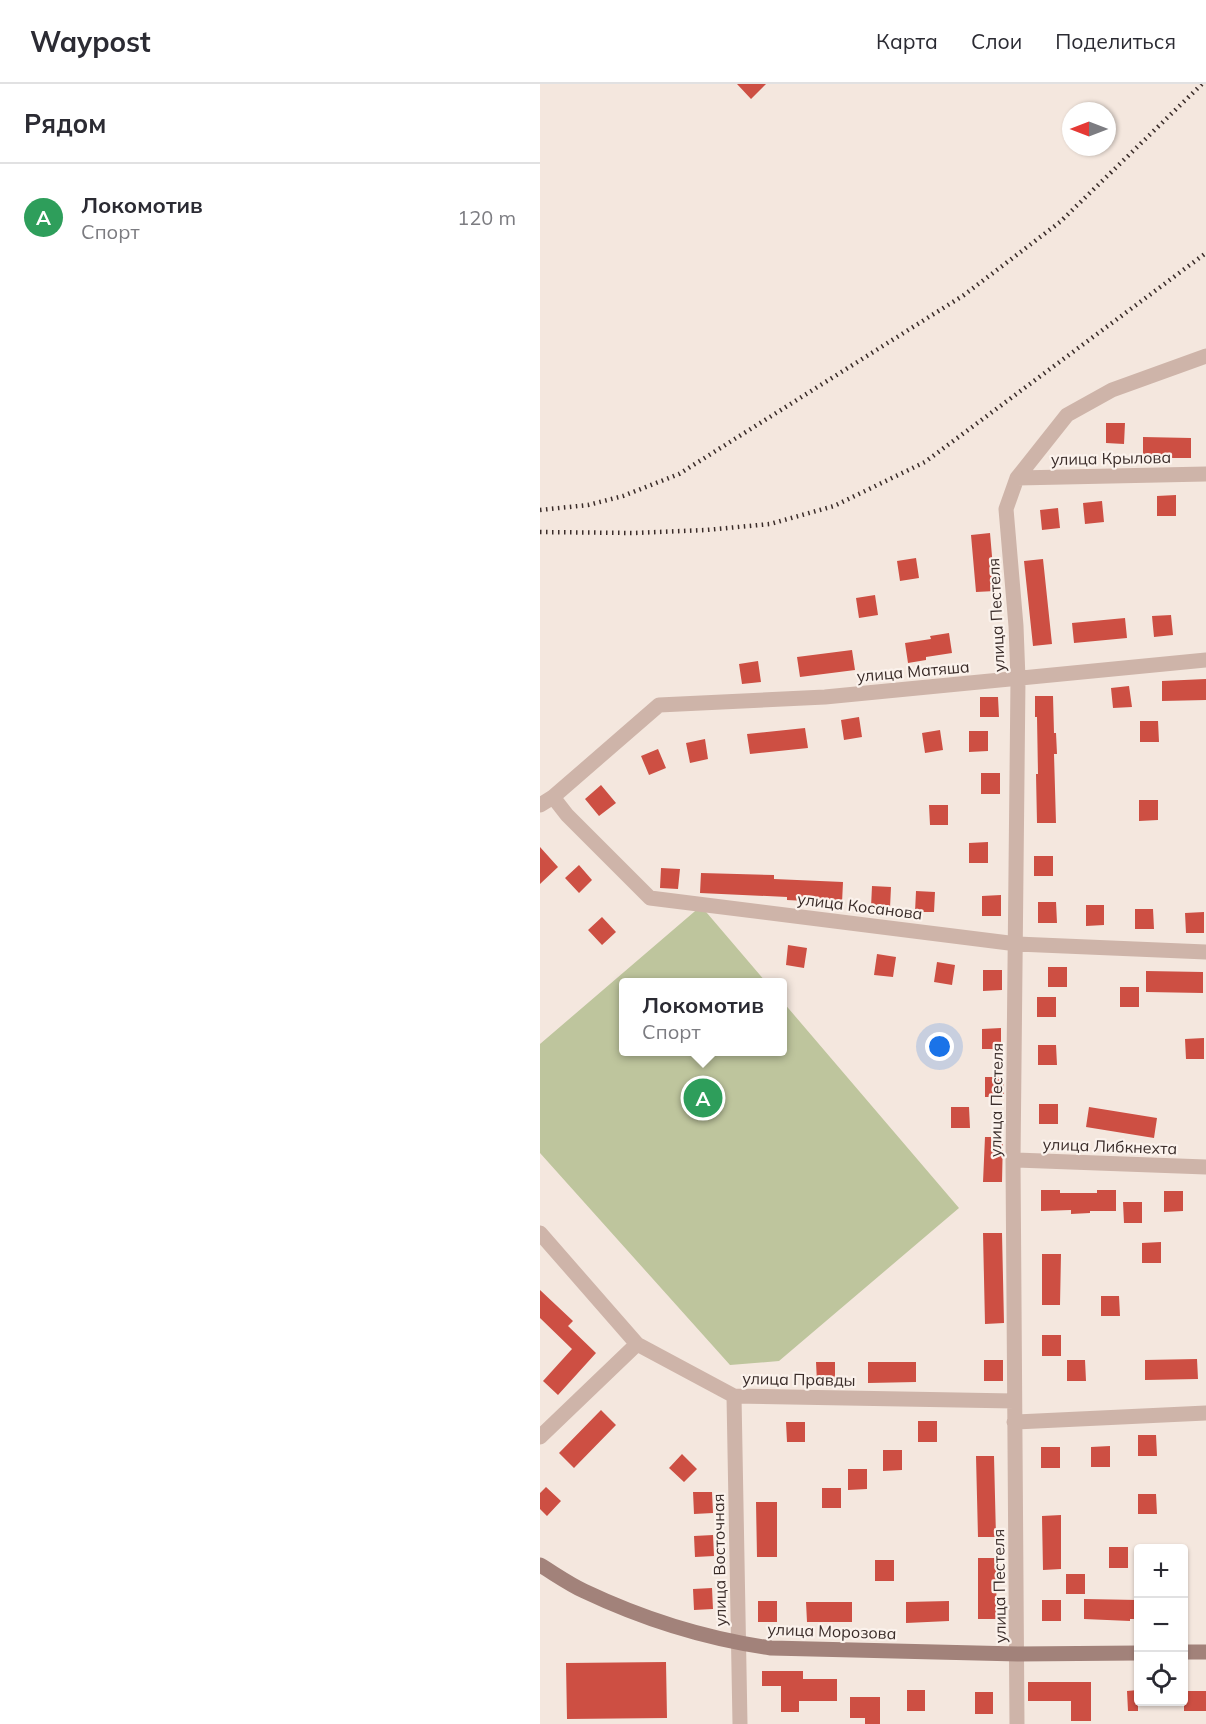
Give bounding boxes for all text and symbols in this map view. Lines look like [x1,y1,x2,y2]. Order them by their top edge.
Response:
text: Waypost [30,24,151,59]
text: Карта [876,28,938,54]
text: Слои [971,28,1022,54]
text: Поделиться [1055,28,1176,54]
north arrow [1062,102,1116,156]
text: Рядом [24,107,107,140]
text: Локомотив [81,191,203,219]
text: A [36,205,51,230]
text: 120 m [457,205,516,230]
text: Спорт [81,219,140,244]
street label: улица Крылова [1051,447,1171,469]
street label: улица Пестеля [983,557,1009,673]
street label: улица Матяша [856,656,970,686]
street label: улица Косанова [796,888,924,924]
popup [619,978,787,1056]
text: Локомотив [642,991,764,1019]
text: Спорт [642,1019,701,1044]
your location [925,1032,954,1061]
street label: улица Пестеля [985,1043,1007,1157]
pin: A [684,1076,722,1120]
street label: улица Либкнехта [1042,1134,1178,1158]
street label: улица Правды [742,1368,856,1390]
street label: улица Восточная [708,1493,730,1627]
street label: улица Пестеля [988,1529,1010,1643]
map controls [1134,1544,1188,1706]
button: + [1134,1544,1188,1598]
button: − [1134,1598,1188,1652]
street label: улица Морозова [767,1619,897,1643]
button: locate [1134,1652,1188,1706]

